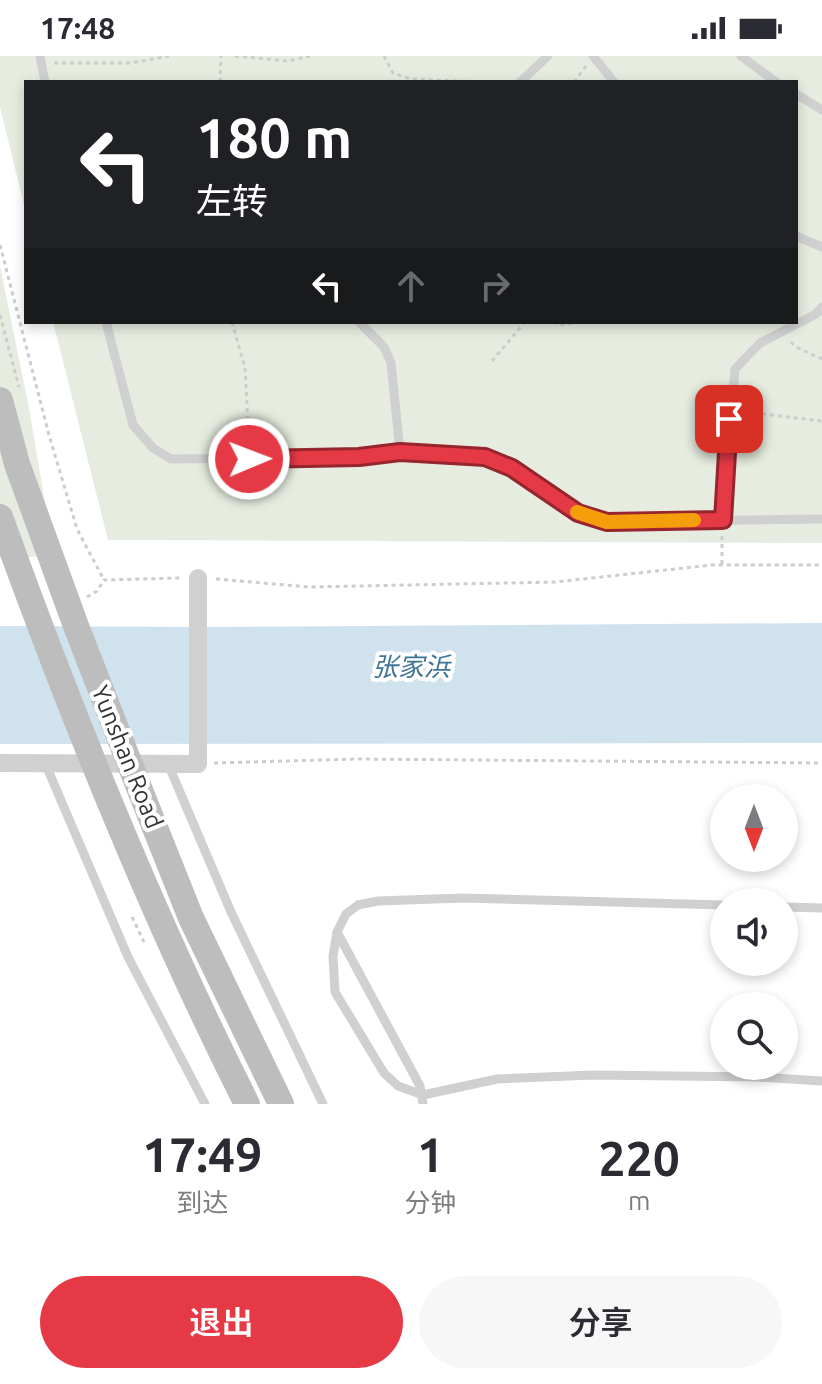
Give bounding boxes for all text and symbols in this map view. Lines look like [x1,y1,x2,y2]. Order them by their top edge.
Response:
text: 17:48 [40,11,115,45]
text: 180 m [196,106,352,169]
icon: left [64,112,168,216]
text: 左转 [196,180,268,221]
icon: left [305,264,349,308]
icon: ahead [389,264,433,308]
icon: right [473,264,517,308]
pin [695,385,763,453]
icon: arrive [707,397,751,441]
position arrow [207,417,291,501]
water label: 张家浜 [372,652,452,681]
street label: Yunshan Road [87,681,168,832]
north arrow [710,784,798,872]
map controls [710,784,798,1080]
button: sound [710,888,798,976]
button: search [710,992,798,1080]
text: 17:49 [142,1127,262,1181]
text: 1 [417,1127,444,1181]
text: 220 [599,1131,680,1185]
text: m [628,1186,650,1215]
text: 到达 [176,1188,228,1217]
text: 分钟 [404,1188,456,1217]
button: 退出 [40,1276,403,1368]
button: 分享 [419,1276,782,1368]

